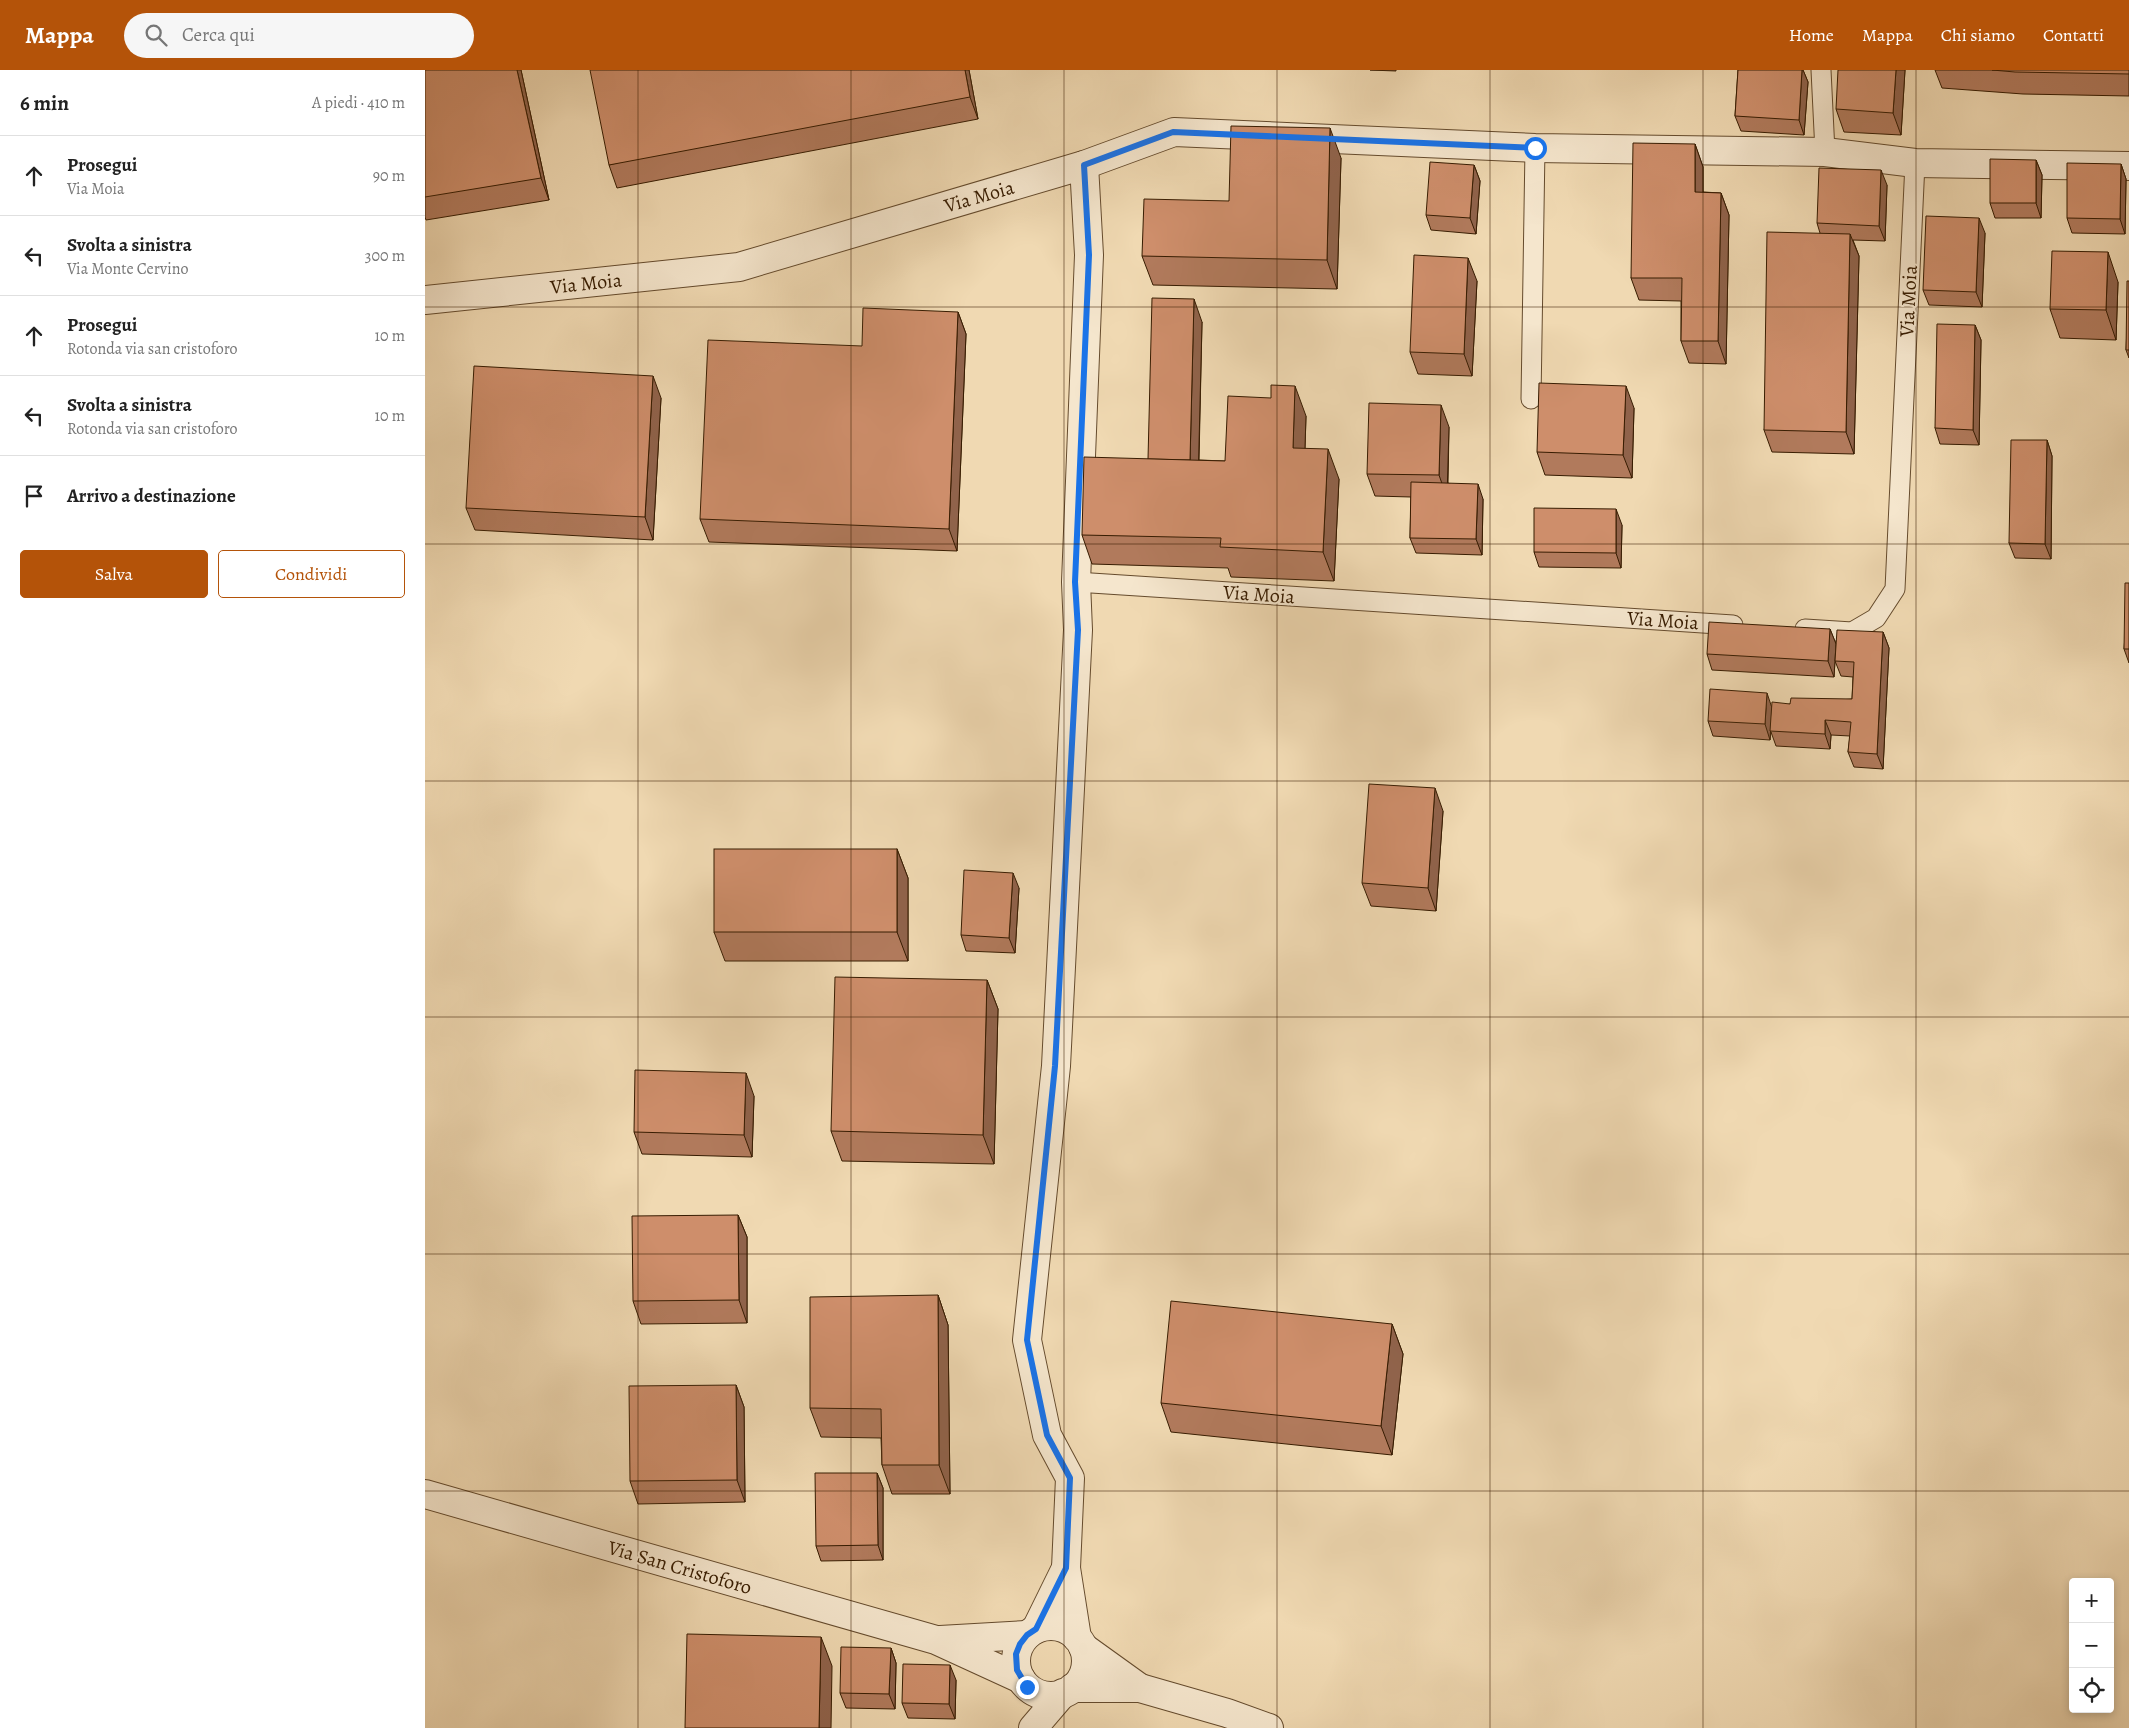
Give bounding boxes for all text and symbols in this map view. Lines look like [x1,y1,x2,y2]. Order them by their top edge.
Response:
search box [124,13,474,58]
text: Mappa [25,19,94,51]
icon: search [142,21,170,49]
text: Cerca qui [182,22,255,48]
text: Home [1789,23,1834,47]
text: Mappa [1862,23,1913,47]
text: Chi siamo [1941,23,2015,47]
text: Contatti [2043,23,2104,47]
text: 6 min [20,89,69,117]
text: A piedi · 410 m [312,92,405,114]
route start [1524,137,1547,160]
text: Prosegui [67,152,137,178]
icon: ahead [20,162,48,190]
text: 90 m [373,165,405,187]
street label: Via Moia [940,173,1018,220]
text: Via Moia [67,178,124,200]
text: Svolta a sinistra [67,232,192,258]
icon: left [20,242,48,270]
text: 300 m [365,245,405,267]
text: Via Monte Cervino [67,258,188,280]
street label: Via Moia [1893,264,1924,339]
street label: Via Moia [548,266,624,301]
text: Prosegui [67,312,137,338]
icon: ahead [20,322,48,350]
text: 10 m [375,325,405,347]
text: Rotonda via san cristoforo [67,338,238,360]
text: Svolta a sinistra [67,392,192,418]
icon: left [20,402,48,430]
text: 10 m [375,405,405,427]
text: Rotonda via san cristoforo [67,418,238,440]
icon: arrive [20,482,48,510]
text: Arrivo a destinazione [67,483,236,509]
button: Salva [20,550,208,598]
button: Condividi [218,550,405,598]
street label: Via Moia [1221,578,1296,611]
street label: Via Moia [1625,604,1700,637]
street label: Via San Cristoforo [604,1534,755,1601]
map controls [2069,1578,2114,1713]
button: + [2069,1578,2114,1623]
button: − [2069,1623,2114,1668]
button: locate [2069,1668,2114,1713]
route end [1016,1676,1039,1699]

